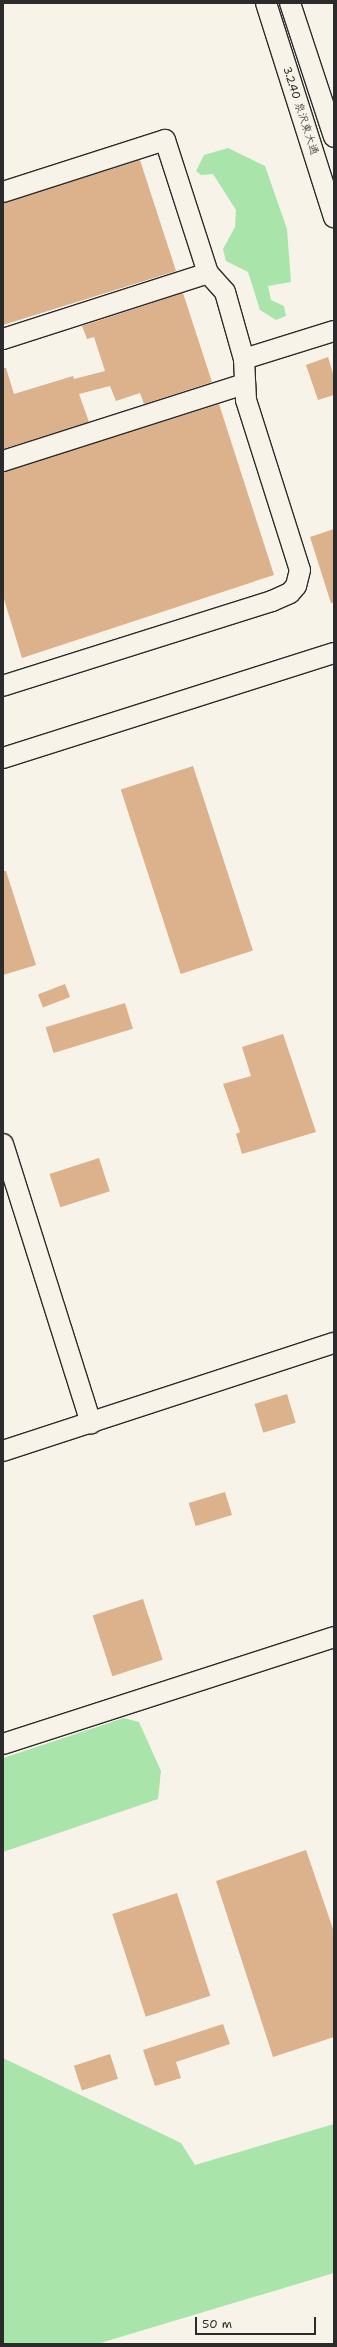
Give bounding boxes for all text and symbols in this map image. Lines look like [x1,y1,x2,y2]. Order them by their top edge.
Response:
street label: 3.2.40 泉沢東大通 [279,65,321,157]
scale bar [197,2309,318,2335]
text: 50 m [202,2316,232,2332]

